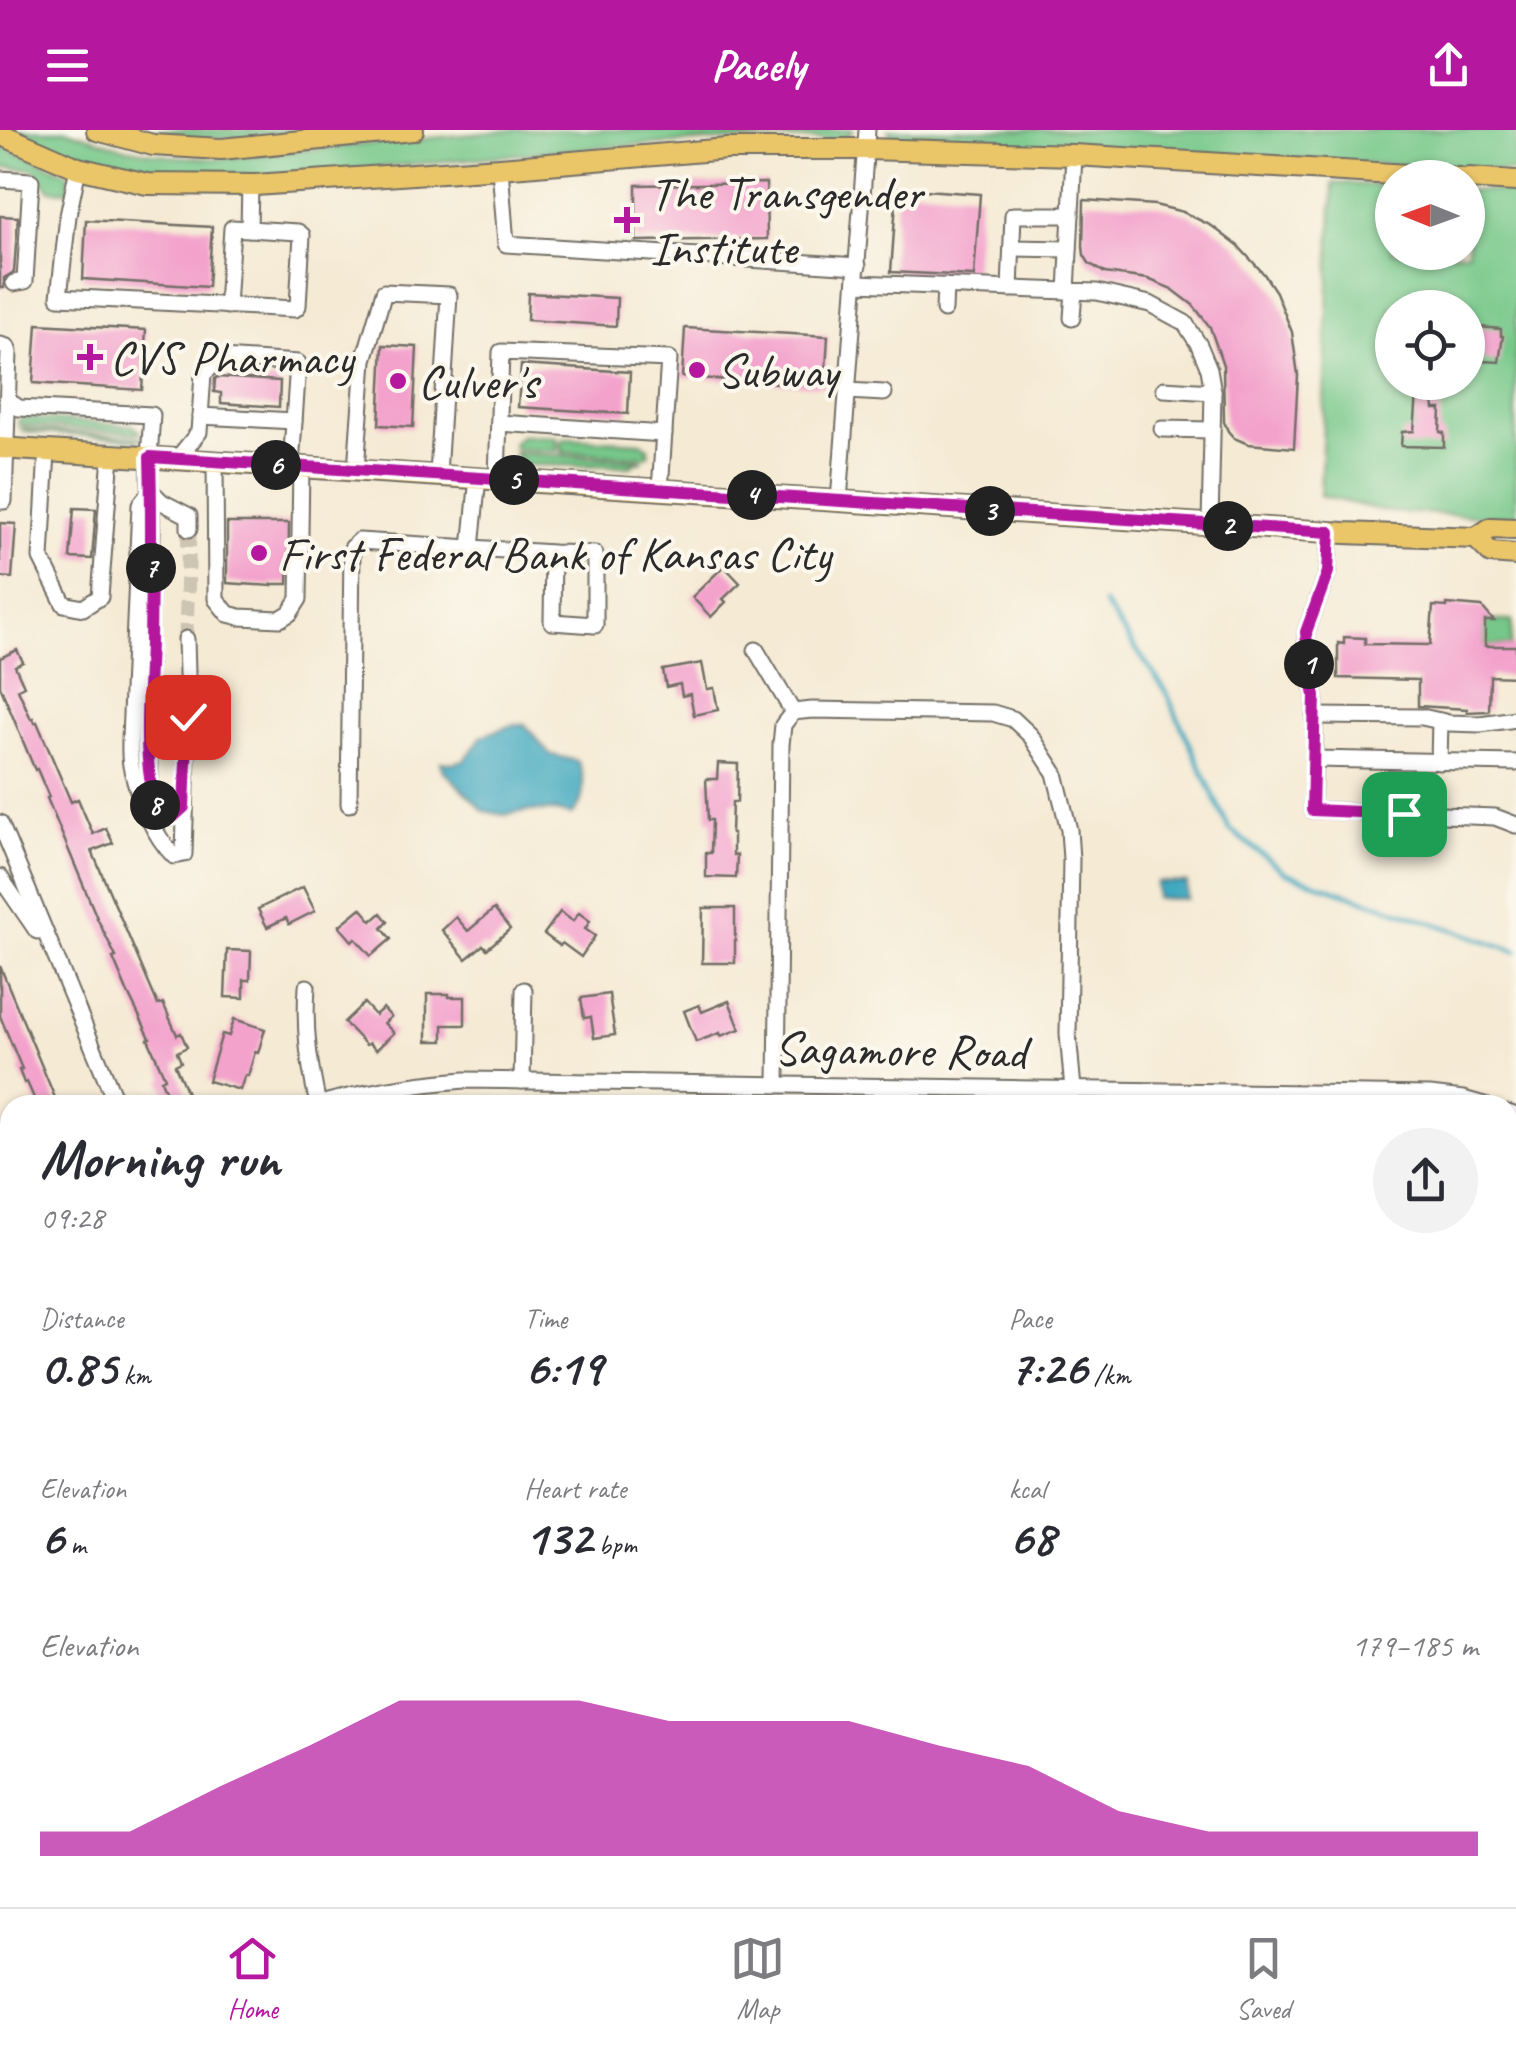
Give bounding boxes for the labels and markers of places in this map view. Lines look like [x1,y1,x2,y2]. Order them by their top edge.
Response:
place label: The Transgender Institute [650,163,926,278]
marker: The Transgender Institute [614,207,640,233]
place label: CVS Pharmacy [110,328,357,388]
place label: Subway [717,341,842,401]
marker: CVS Pharmacy [79,346,101,368]
place label: Culver's [418,352,542,412]
marker: Subway [686,359,708,381]
marker: Culver's [387,370,409,392]
pin: 6 [251,440,301,490]
pin: 5 [489,455,539,505]
pin: 4 [727,470,777,520]
pin: 3 [965,486,1015,536]
pin: 2 [1203,501,1253,551]
place label: First Federal Bank of Kansas City [279,524,834,584]
marker: First Federal Bank of Kansas City [248,542,270,564]
pin: 7 [126,543,176,593]
pin: 1 [1284,639,1334,689]
pin [146,675,231,760]
pin [1362,772,1447,857]
pin: 8 [130,780,180,830]

